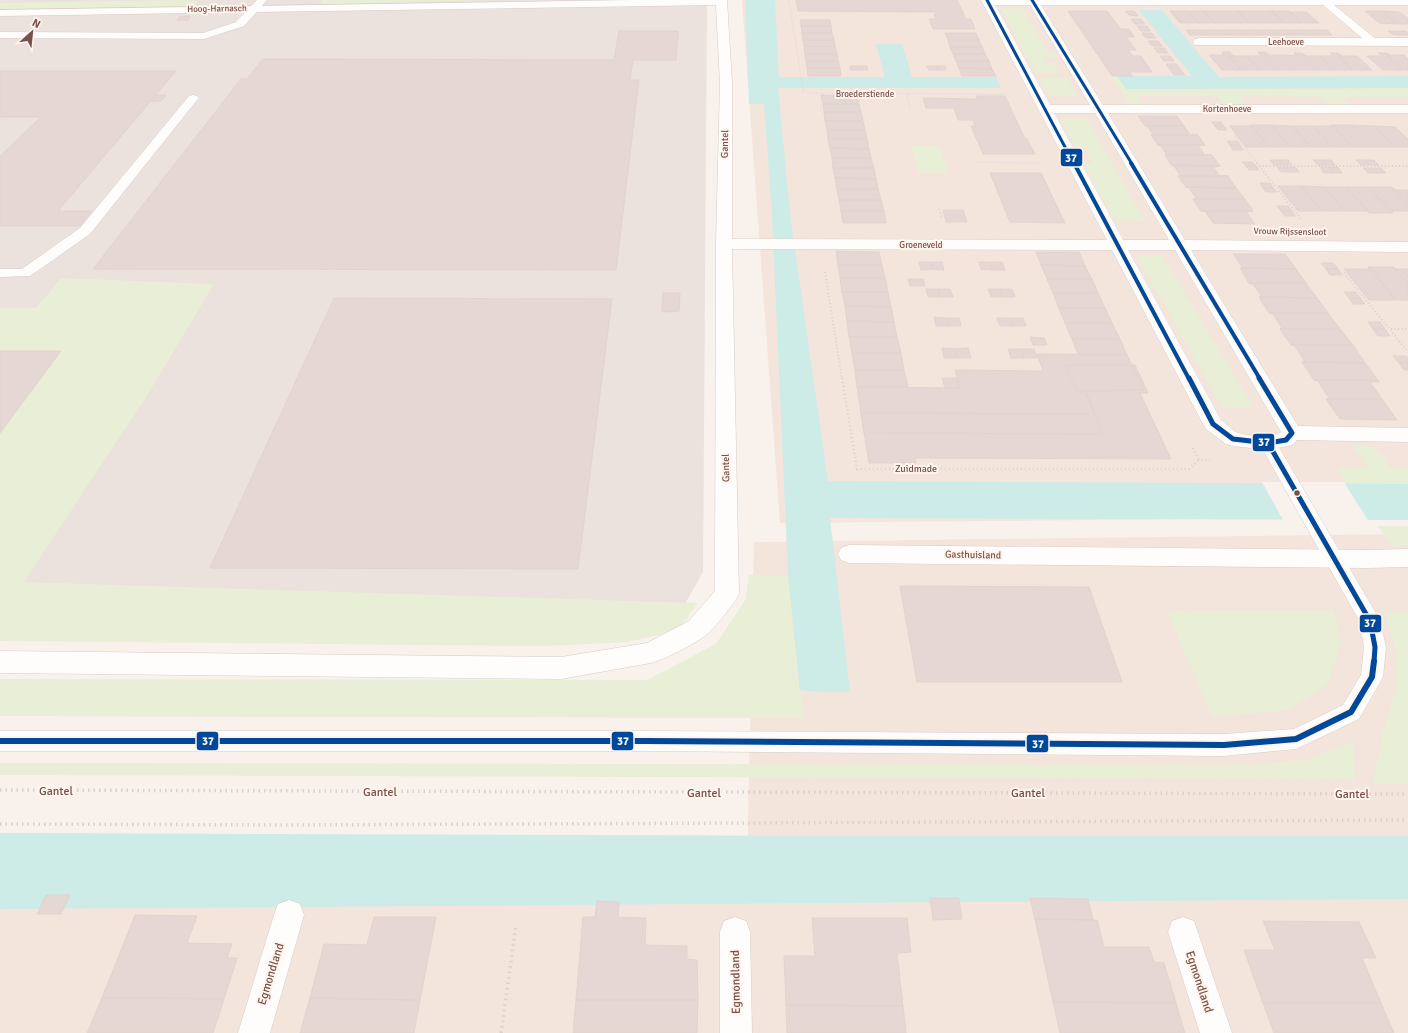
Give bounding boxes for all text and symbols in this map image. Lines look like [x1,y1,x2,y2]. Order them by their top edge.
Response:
street label: Hoog-Harnasch [187,3,247,15]
north arrow [12,12,52,52]
text: N [30,16,43,31]
street label: Leehoeve [1268,37,1304,48]
street label: Broederstiende [836,89,895,100]
street label: Kortenhoeve [1203,104,1252,115]
street label: Gantel [719,130,731,158]
line badge: 37 [1060,148,1083,167]
text: 37 [1065,152,1077,165]
street label: Vrouw Rijssensloot [1254,226,1326,238]
street label: Groeneveld [899,240,943,251]
line badge: 37 [1252,433,1275,452]
text: 37 [1258,436,1270,449]
street label: Gantel [720,454,732,482]
street label: Zuidmade [895,463,937,475]
unlabelled marker [1292,488,1302,498]
street label: Gasthuisland [945,549,1001,561]
line badge: 37 [1359,614,1382,633]
text: 37 [1364,617,1376,630]
line badge: 37 [196,731,219,751]
line badge: 37 [611,731,634,751]
line badge: 37 [1026,734,1049,753]
text: 37 [202,735,214,748]
text: 37 [617,735,629,748]
text: 37 [1032,738,1044,751]
street label: Gantel [39,784,73,799]
street label: Gantel [363,785,397,800]
street label: Gantel [687,786,721,801]
street label: Gantel [1011,786,1045,801]
street label: Gantel [1335,787,1369,802]
street label: Egmondland [254,941,288,1007]
street label: Egmondland [1182,949,1216,1015]
street label: Egmondland [728,950,744,1014]

